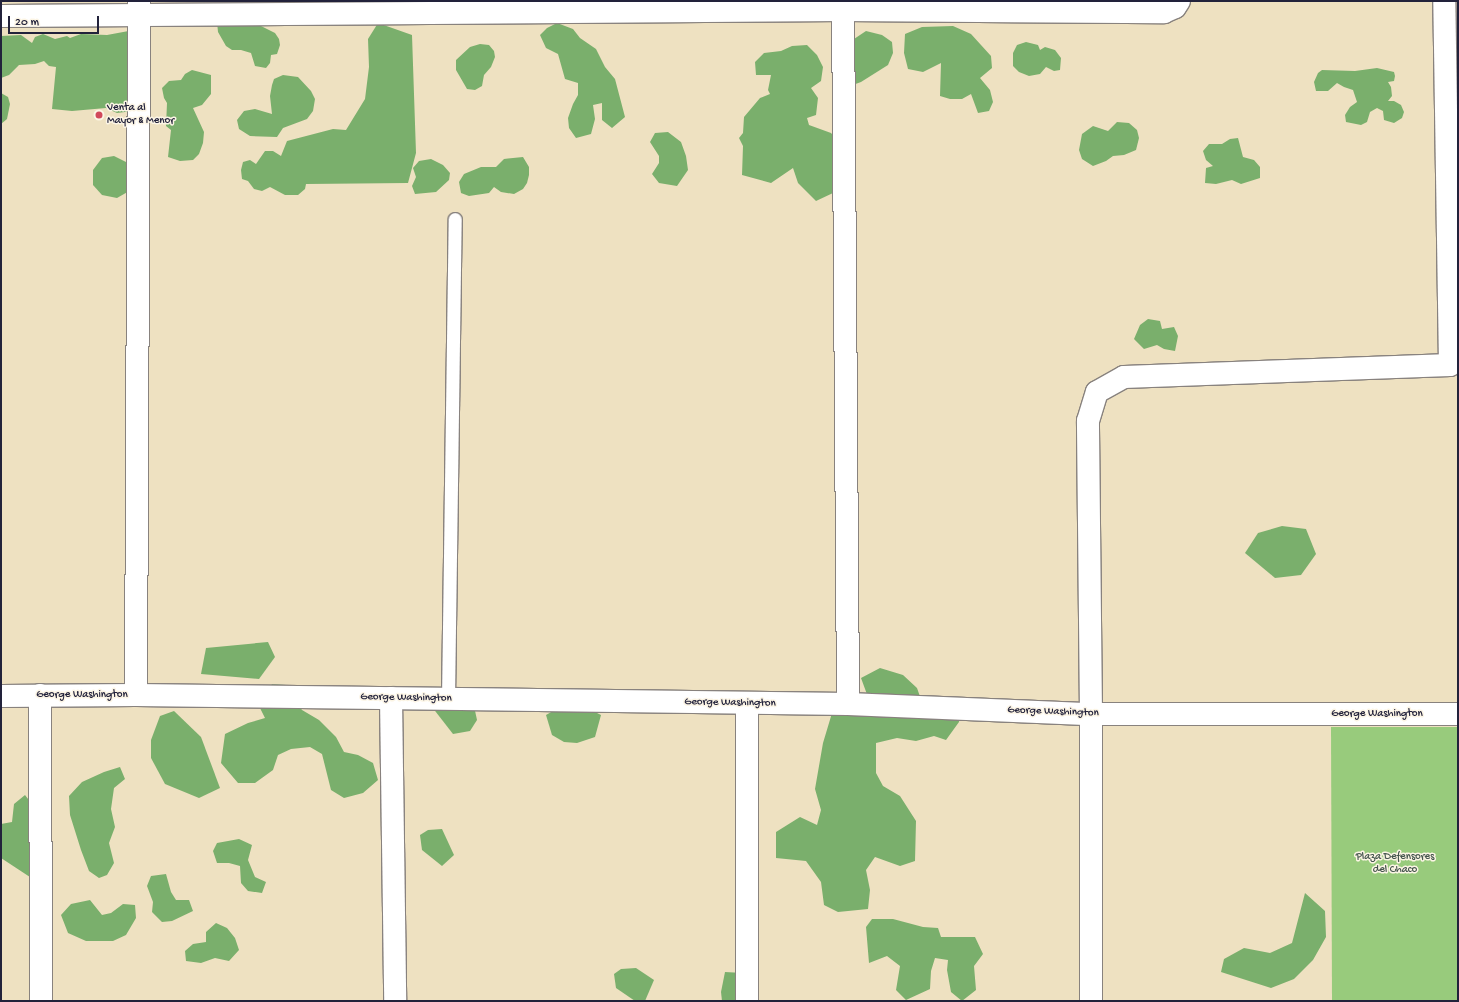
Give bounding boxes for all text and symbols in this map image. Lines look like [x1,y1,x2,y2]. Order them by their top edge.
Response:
scale bar [10,8,101,34]
text: 20 m [15,16,39,30]
place label: Venta al Mayor & Menor [107,102,174,128]
marker: Venta al Mayor & Menor [94,110,104,120]
street label: George Washington [36,688,128,702]
street label: George Washington [360,691,452,705]
street label: George Washington [684,696,776,710]
street label: George Washington [1007,704,1099,720]
street label: George Washington [1331,707,1423,721]
park label: Plaza Defensores del Chaco [1356,851,1434,877]

